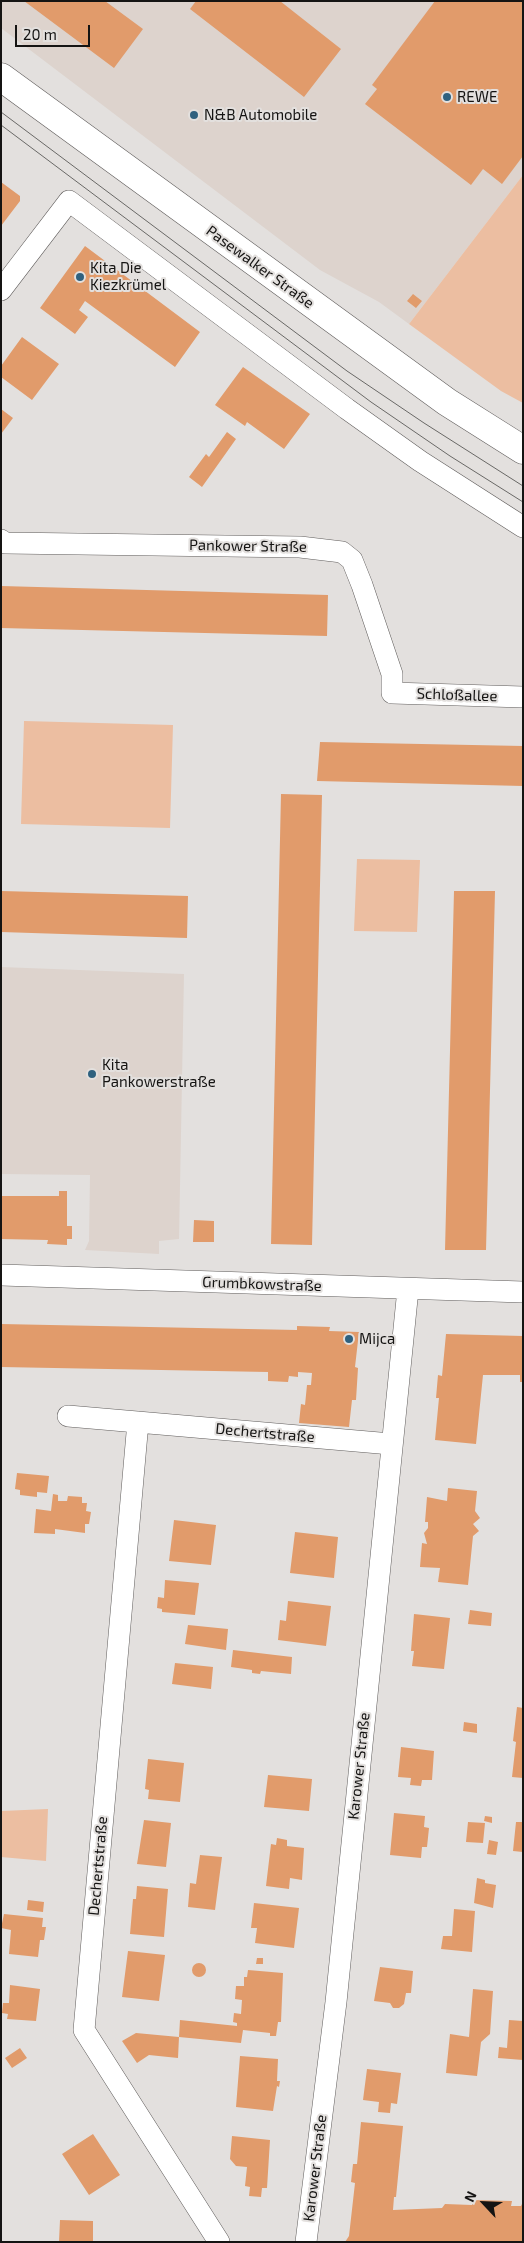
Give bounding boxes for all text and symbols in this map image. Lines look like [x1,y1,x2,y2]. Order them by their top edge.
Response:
scale bar [18,15,92,47]
text: 20 m [23,25,57,43]
place label: REWE [457,88,497,106]
marker: REWE [441,91,453,103]
place label: N&B Automobile [204,106,317,124]
marker: N&B Automobile [188,109,200,121]
street label: Pasewalker Straße [203,222,317,312]
place label: Kita Die Kiezkrümel [90,259,166,294]
marker: Kita Die Kiezkrümel [74,271,86,283]
street label: Pankower Straße [189,536,307,556]
street label: Schloßallee [416,685,498,705]
place label: Kita Pankowerstraße [102,1056,216,1091]
marker: Kita Pankowerstraße [86,1068,98,1080]
street label: Grumbkowstraße [202,1273,322,1295]
place label: Mijca [359,1330,395,1348]
marker: Mijca [343,1333,355,1345]
street label: Dechertstraße [215,1420,315,1446]
street label: Karower Straße [344,1712,374,1820]
street label: Dechertstraße [85,1816,111,1916]
street label: Karower Straße [300,2114,330,2222]
north arrow [459,2178,509,2228]
text: N [460,2188,480,2205]

